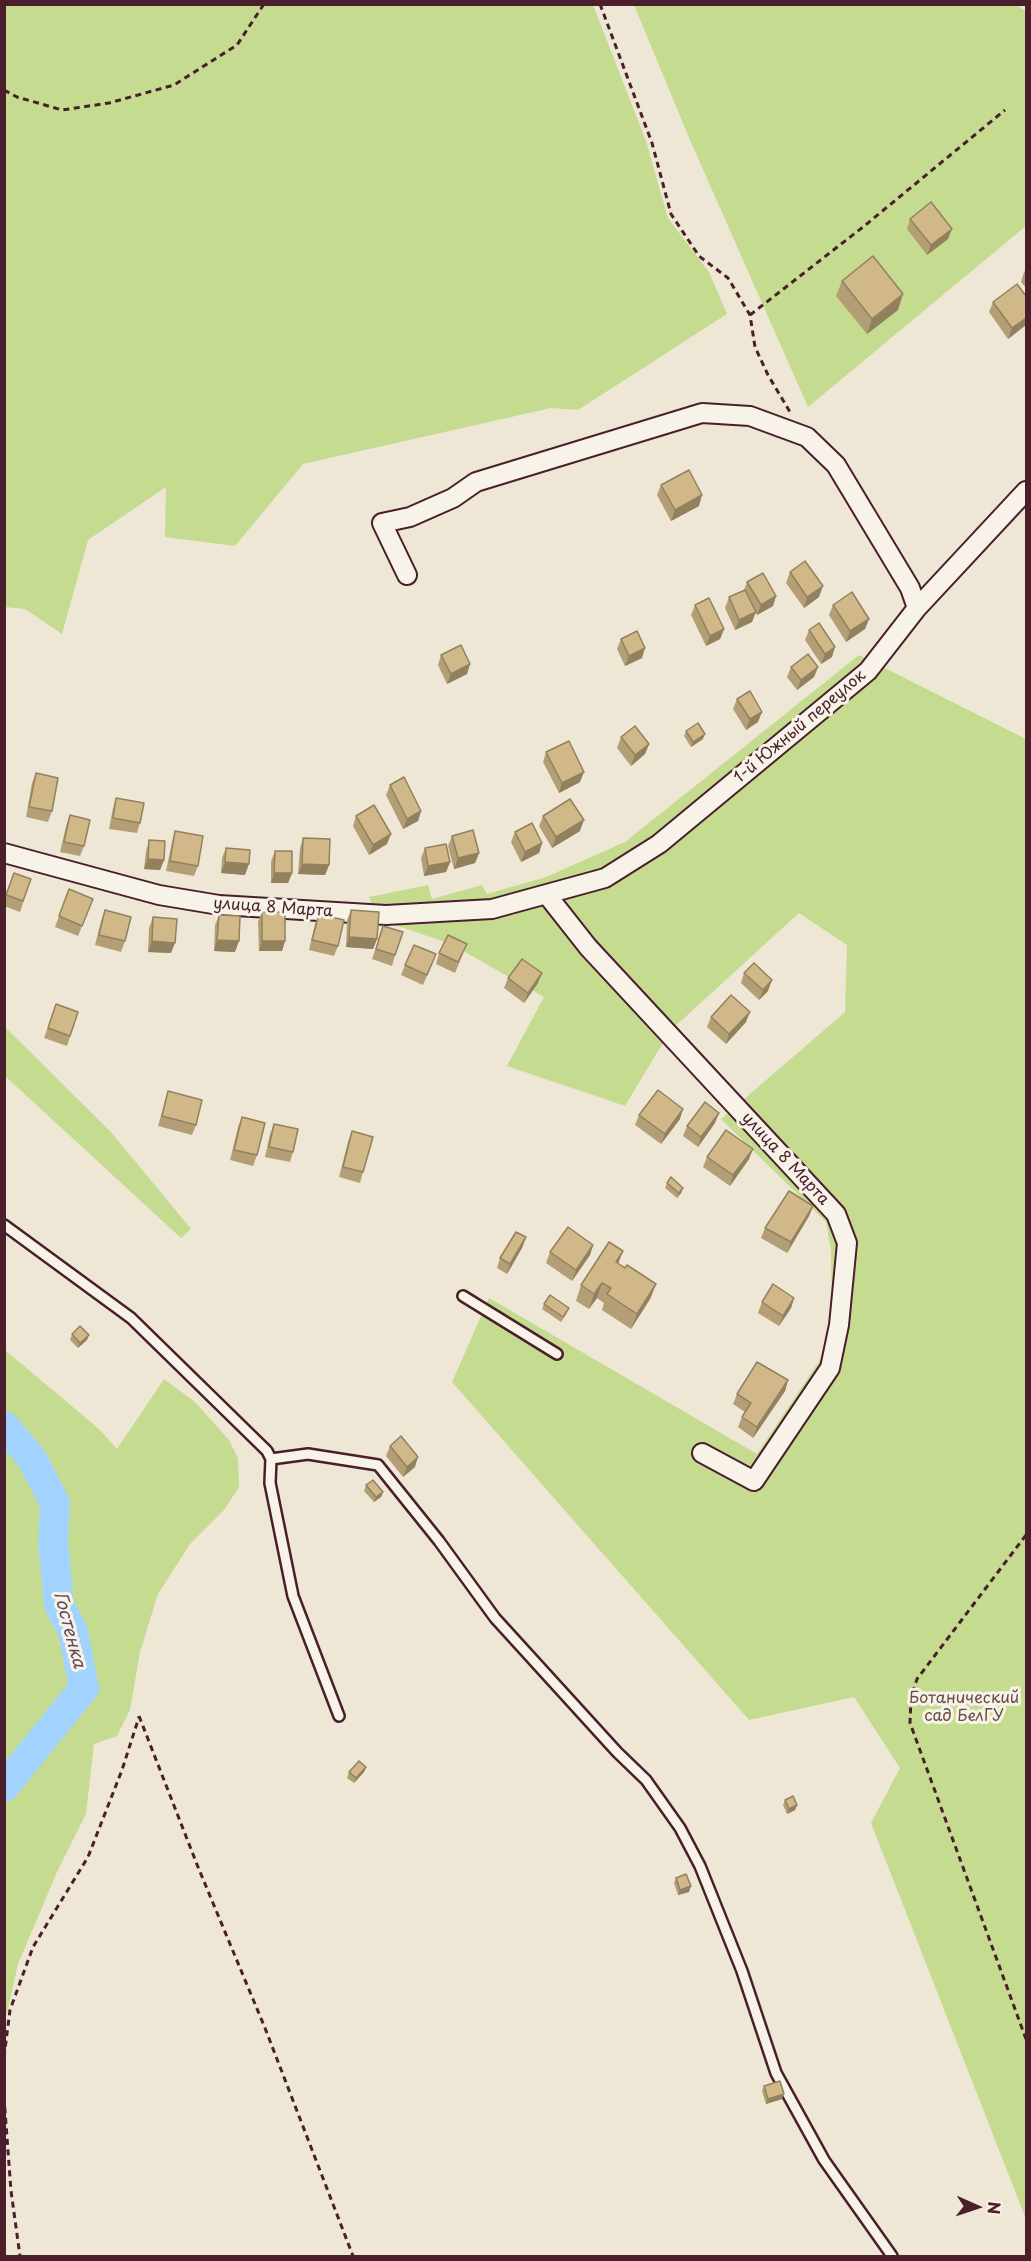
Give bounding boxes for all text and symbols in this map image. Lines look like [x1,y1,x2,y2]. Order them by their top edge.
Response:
street label: 1-й Южный переулок [730,666,870,788]
street label: улица 8 Марта [213,894,333,922]
street label: улица 8 Марта [737,1109,833,1209]
water label: Гостенка [48,1589,90,1671]
park label: Ботанический сад БелГУ [909,1689,1019,1727]
north arrow [947,2177,1007,2237]
text: N [983,2201,1007,2215]

